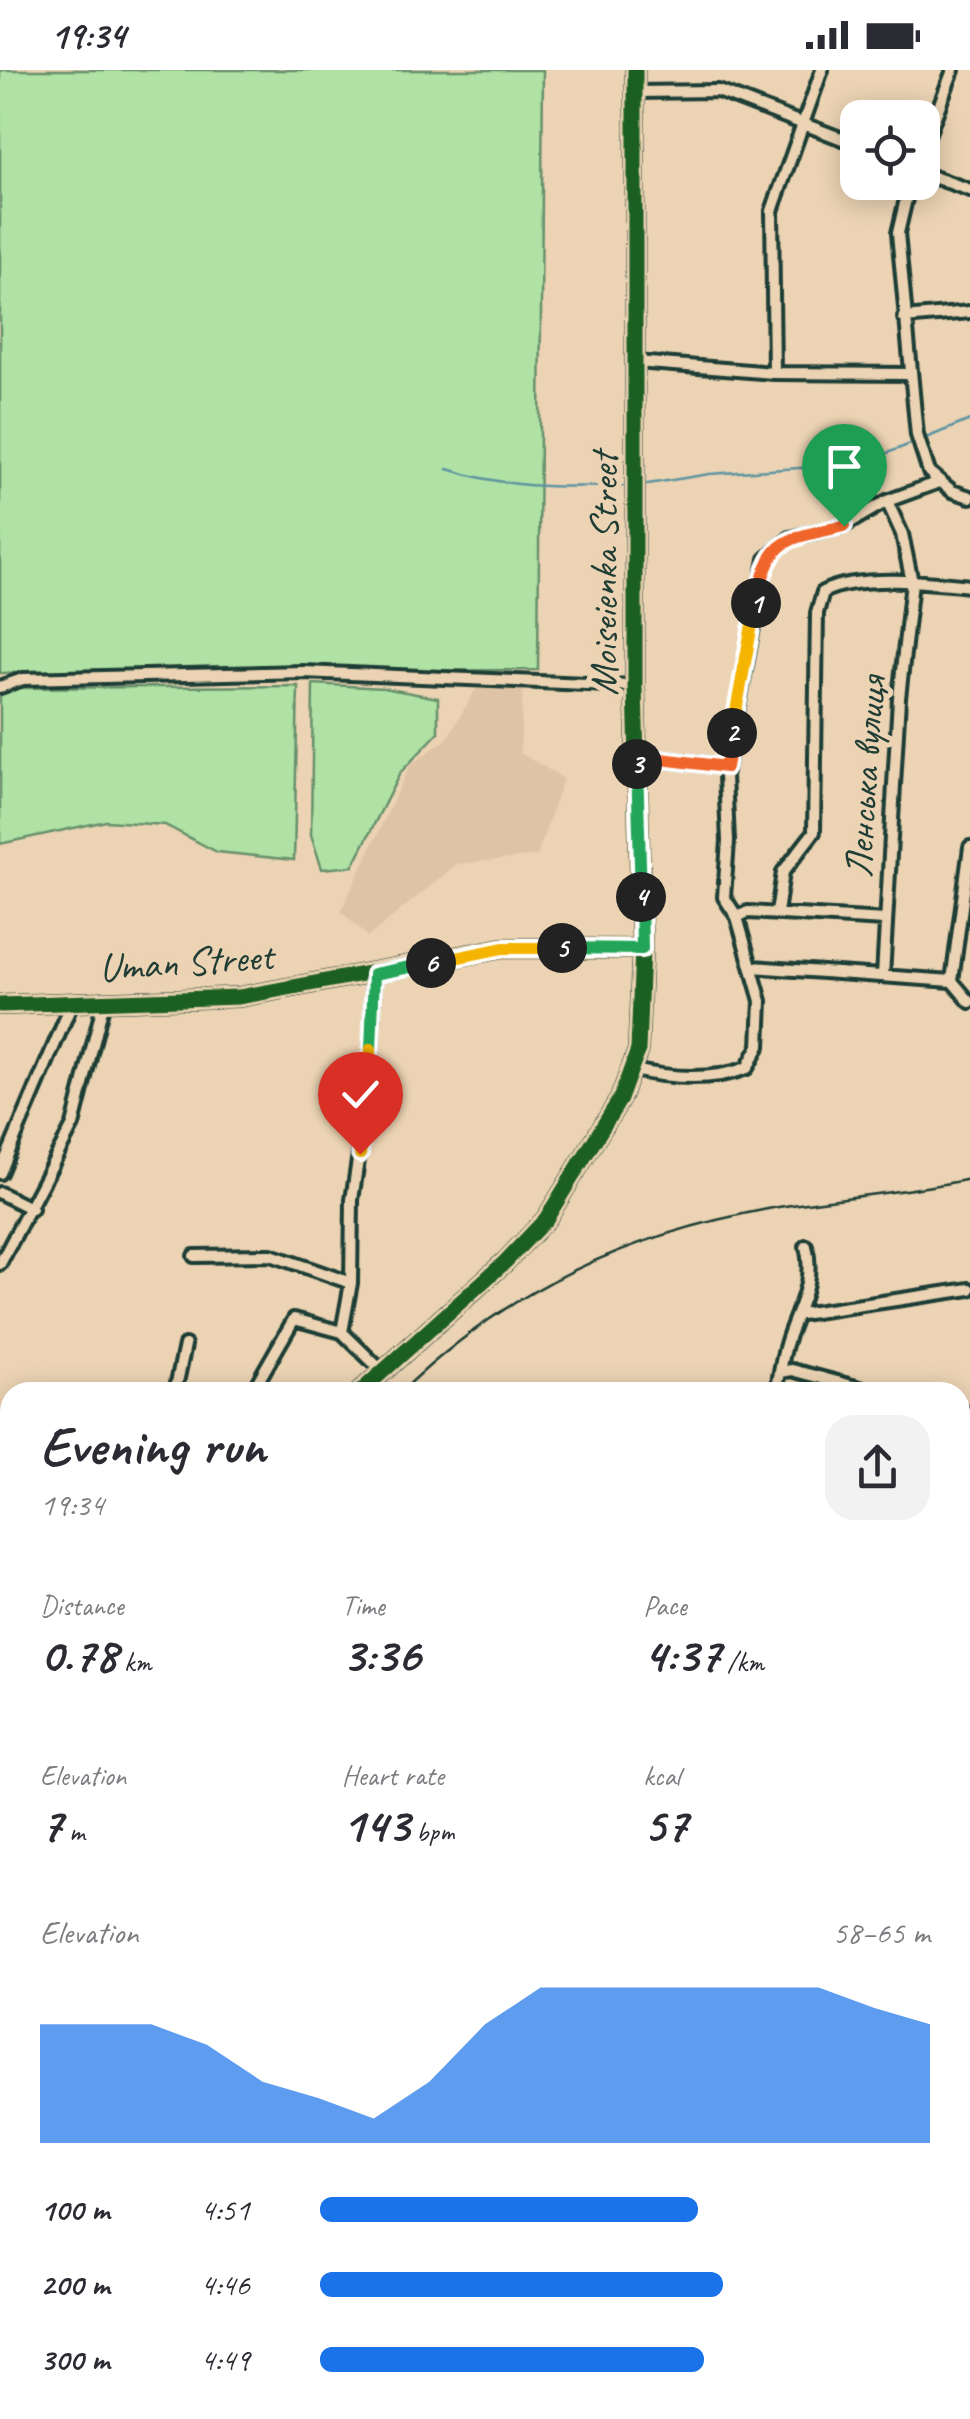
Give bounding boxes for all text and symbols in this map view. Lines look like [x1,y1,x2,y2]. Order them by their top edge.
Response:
text: 19:34 [50,12,125,59]
map controls [840,100,940,200]
button: locate [840,100,940,200]
pin [802,424,887,527]
icon: arrive [817,439,872,494]
street label: Moiseienka Street [579,447,629,696]
pin: 1 [731,578,781,628]
text: 1 [750,585,762,620]
street label: Ленська вулиця [833,672,897,879]
pin: 2 [707,708,757,758]
text: 2 [726,715,738,750]
pin: 3 [612,739,662,789]
text: 3 [631,746,643,781]
pin: 4 [616,872,666,922]
text: 4 [635,879,647,914]
pin: 5 [537,923,587,973]
text: 5 [556,930,568,965]
street label: Uman Street [97,931,278,993]
pin: 6 [406,938,456,988]
text: 6 [424,945,438,980]
pin [318,1052,403,1155]
icon: check [333,1067,388,1122]
text: Evening run [40,1411,265,1481]
button: share [825,1415,930,1520]
text: 19:34 [40,1484,104,1525]
text: Distance [40,1588,124,1623]
text: Time [342,1588,385,1623]
text: Pace [643,1588,686,1623]
text: 0.78 [40,1623,117,1686]
text: 3:36 [342,1623,420,1686]
text: 4:37 [643,1623,721,1686]
text: km [117,1644,151,1679]
text: /km [721,1644,764,1679]
text: Elevation [40,1758,126,1793]
text: Heart rate [342,1758,444,1793]
text: kcal [643,1758,680,1793]
text: 7 [40,1793,62,1856]
text: 143 [342,1793,409,1856]
text: 57 [643,1793,687,1856]
text: m [62,1814,85,1849]
text: bpm [409,1814,454,1849]
text: Elevation [40,1912,138,1953]
text: 58–65 m [832,1912,930,1953]
text: 100 m [40,2189,109,2230]
text: 4:51 [200,2189,250,2230]
text: 200 m [40,2264,109,2305]
text: 4:46 [200,2264,250,2305]
text: 300 m [40,2339,109,2380]
text: 4:49 [200,2339,250,2380]

